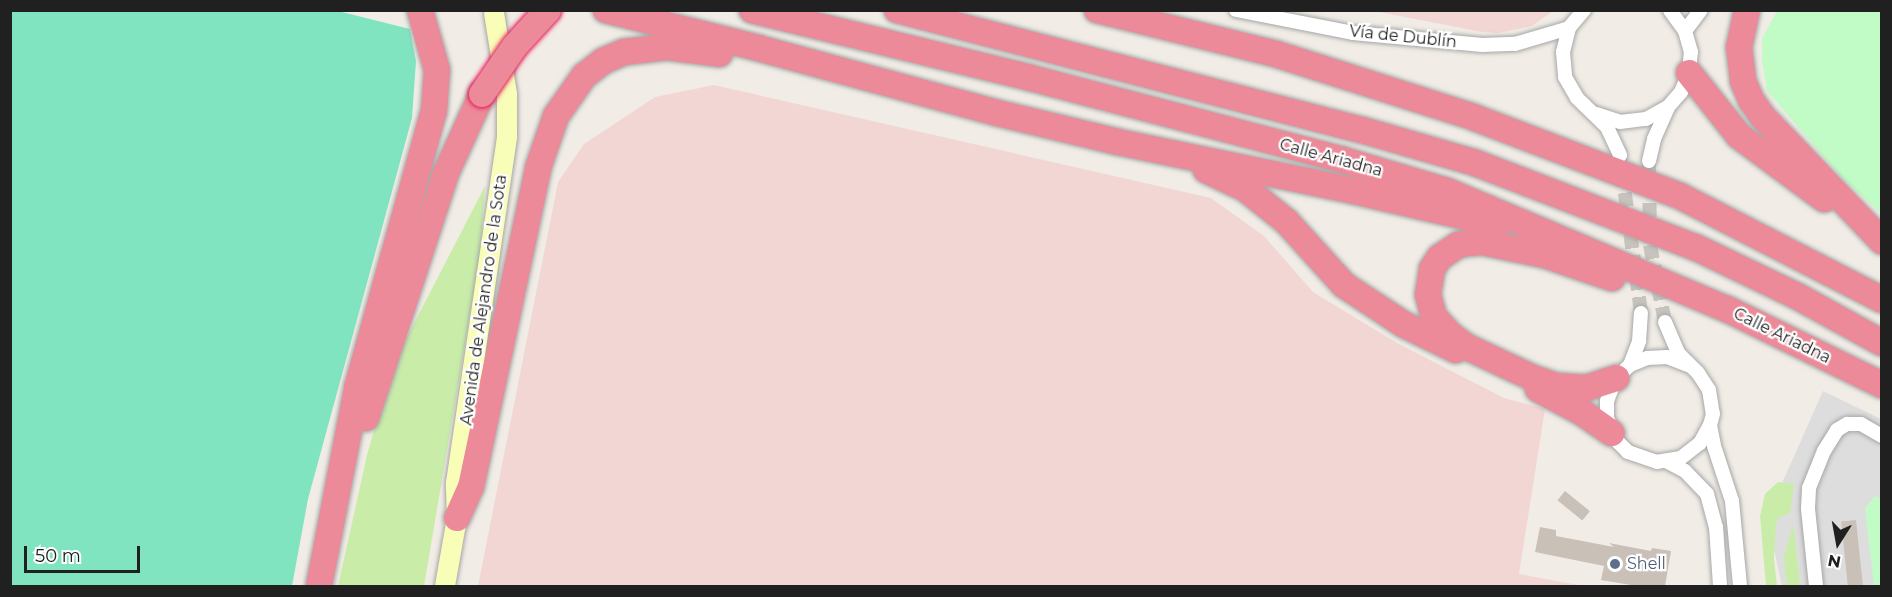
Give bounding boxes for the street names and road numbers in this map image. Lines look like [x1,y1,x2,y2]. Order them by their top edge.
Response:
street label: Vía de Dublín [1348,22,1458,52]
street label: Calle Ariadna [1277,135,1385,181]
street label: Avenida de Alejandro de la Sota [457,173,511,427]
street label: Calle Ariadna [1730,304,1834,368]

